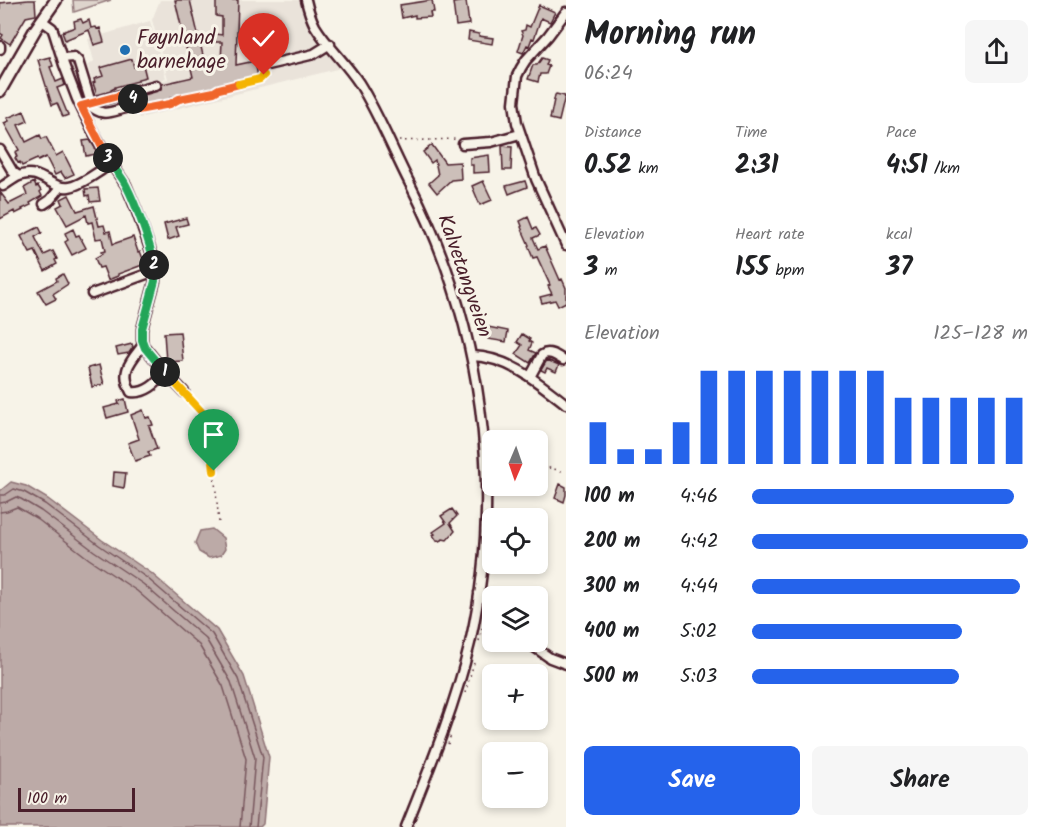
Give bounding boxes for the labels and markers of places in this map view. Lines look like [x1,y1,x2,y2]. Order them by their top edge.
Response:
pin [238,13,289,75]
place label: Føynland barnehage [137,22,227,79]
marker: Føynland barnehage [118,43,132,57]
pin: 4 [118,84,148,114]
pin: 3 [93,143,123,173]
pin: 2 [139,250,169,280]
pin: 1 [150,357,180,387]
pin [188,409,239,471]

